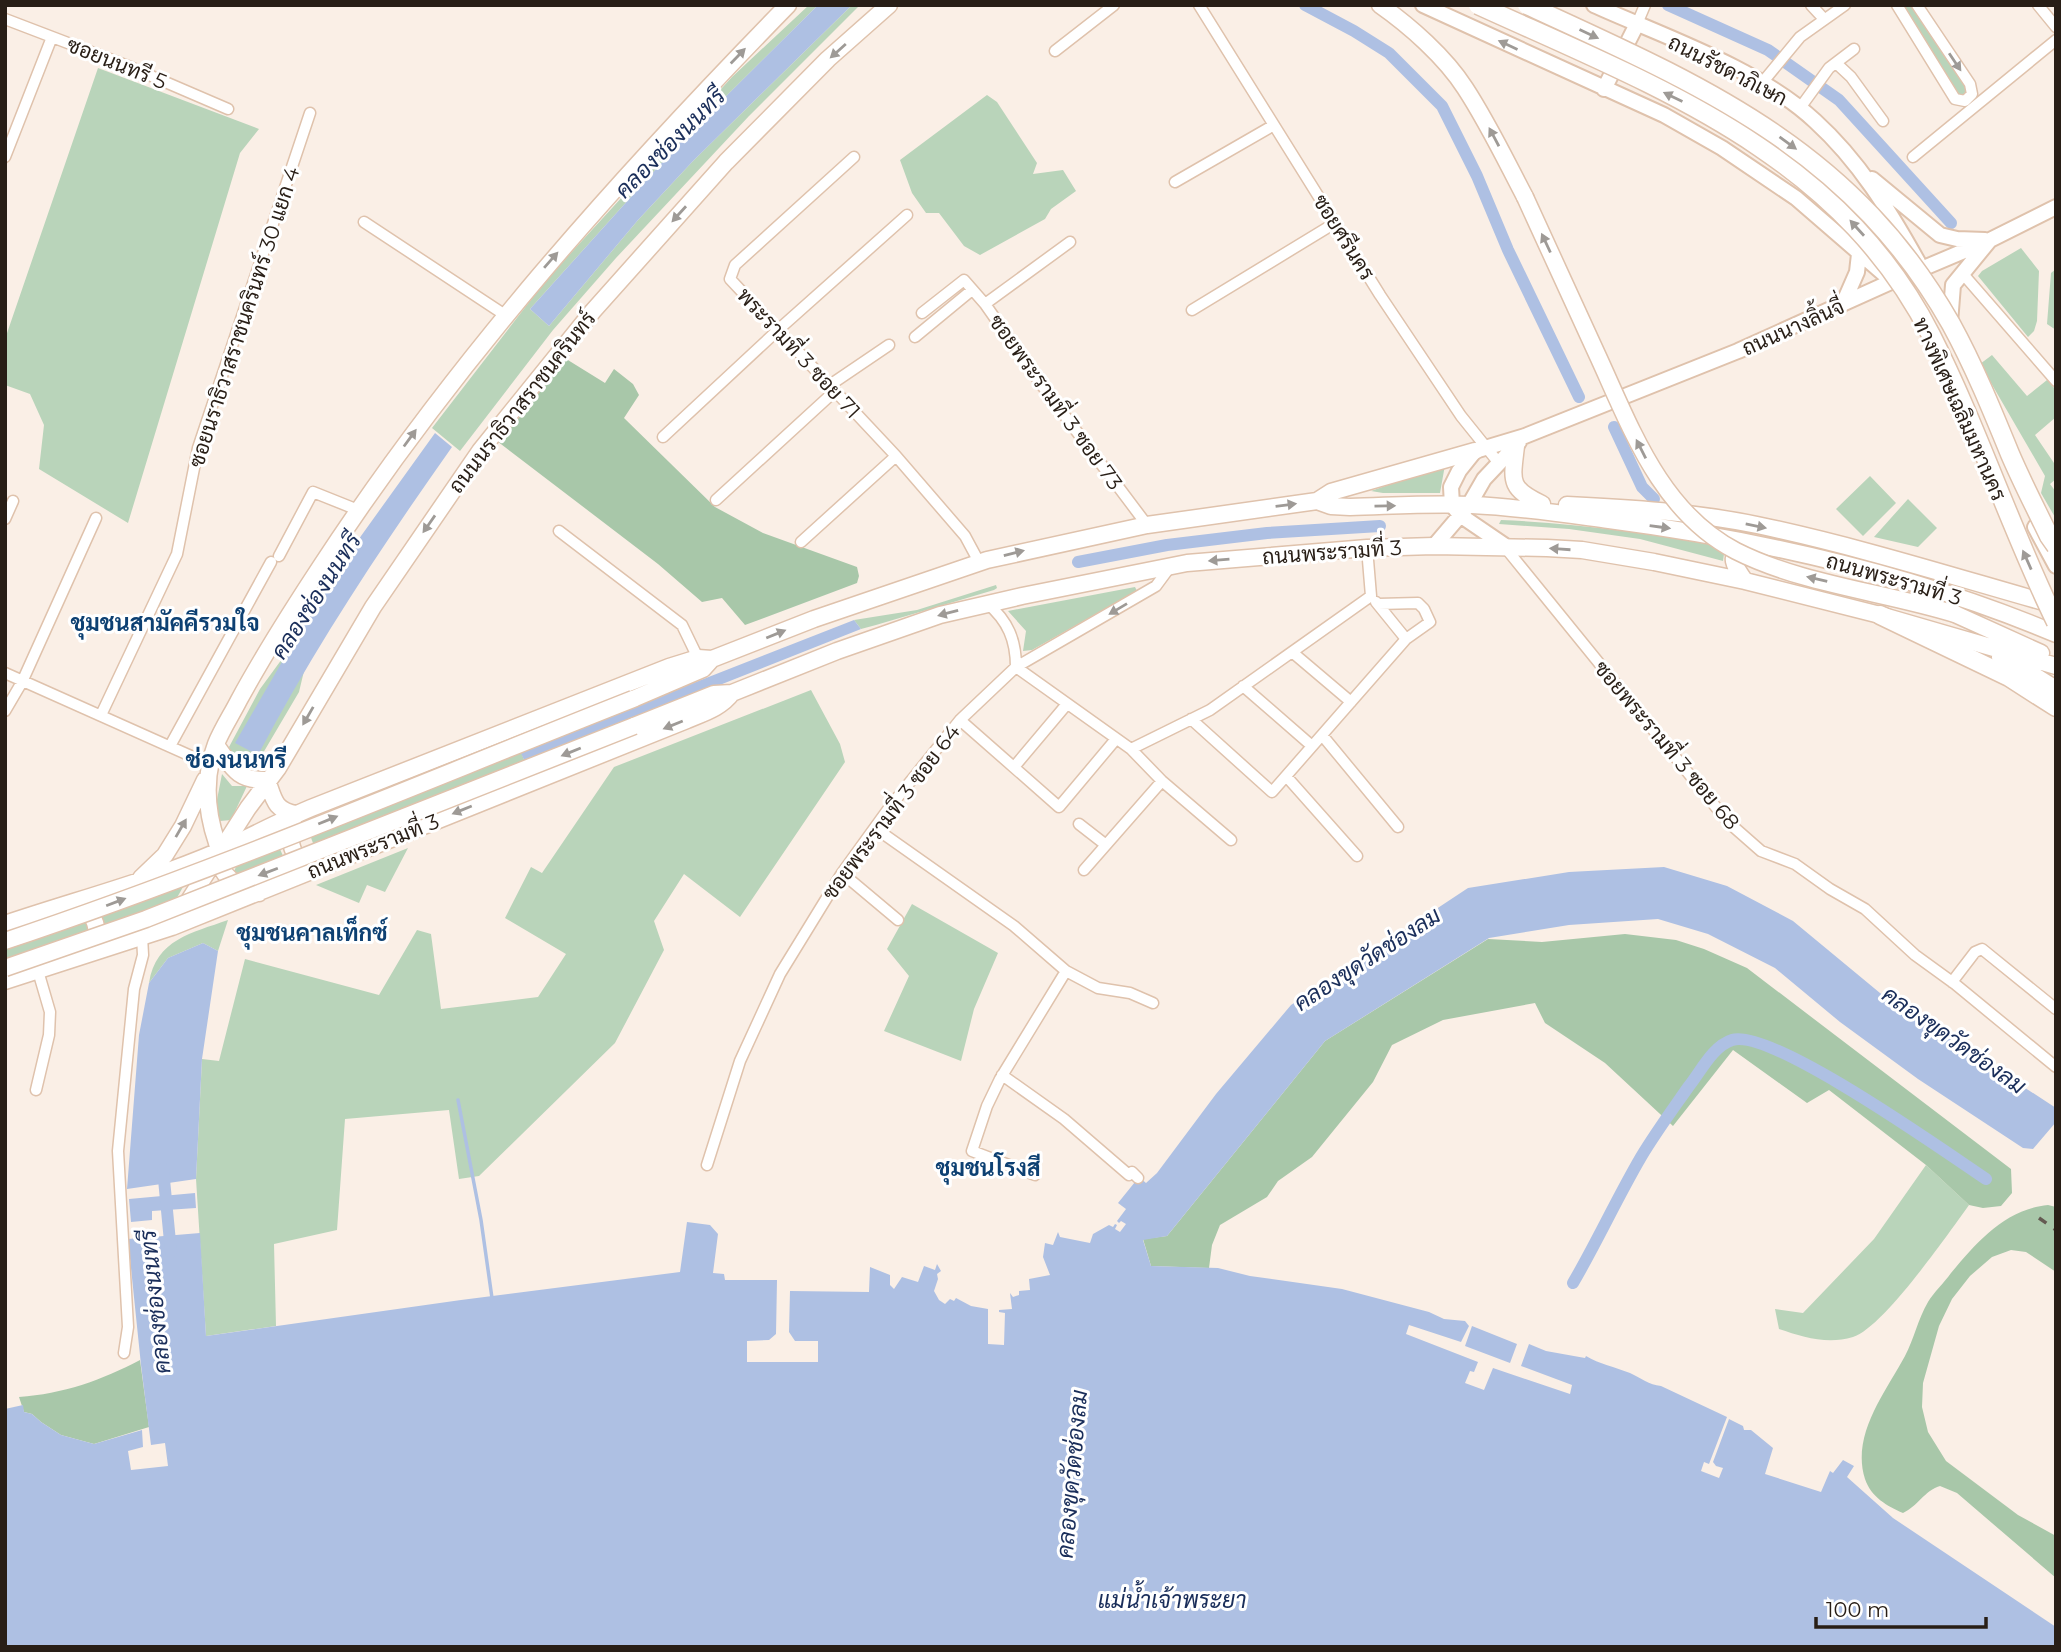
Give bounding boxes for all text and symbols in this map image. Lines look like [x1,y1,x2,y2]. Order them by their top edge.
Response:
one-way arrow [1579,28,1599,40]
street label: ถนนรัชดาภิเษก [1664,29,1792,111]
street label: ซอยนนทรี 5 [63,32,171,94]
one-way arrow [1498,39,1518,51]
one-way arrow [829,42,846,58]
one-way arrow [730,48,747,65]
one-way arrow [1948,53,1962,71]
water label: คลองช่องนนทรี [608,80,732,204]
one-way arrow [1663,91,1683,102]
one-way arrow [1488,127,1499,147]
one-way arrow [1779,135,1797,150]
street label: ซอยนราธิวาสราชนครินทร์ 30 แยก 4 [183,163,305,470]
street label: ซอยศรีนคร [1308,190,1380,284]
one-way arrow [671,205,687,223]
one-way arrow [1849,219,1865,237]
one-way arrow [1540,233,1552,253]
one-way arrow [543,251,558,268]
street label: พระรามที่ 3 ซอย 71 [732,278,871,423]
street label: ถนนนางลิ้นจี่ [1735,287,1848,361]
street label: ซอยพระรามที่ 3 ซอย 73 [984,305,1134,494]
street label: ถนนนราธิวาสราชนครินทร์ [442,306,601,498]
street label: ทางพิเศษเฉลิมมหานคร [1908,313,2012,505]
one-way arrow [402,429,416,447]
one-way arrow [1636,439,1647,459]
one-way arrow [1275,499,1297,510]
one-way arrow [1374,501,1396,512]
one-way arrow [422,515,436,533]
one-way arrow [1745,520,1767,531]
one-way arrow [1649,522,1671,533]
water label: คลองช่องนนทรี [264,526,368,664]
street label: ถนนพระรามที่ 3 [1261,528,1403,569]
street label: ถนนพระรามที่ 3 [1823,541,1967,610]
one-way arrow [1549,543,1571,554]
one-way arrow [1003,547,1025,558]
one-way arrow [2021,550,2033,570]
one-way arrow [1208,555,1230,566]
one-way arrow [1806,573,1828,584]
one-way arrow [1109,603,1128,615]
district label: ชุมชนสามัคคีรวมใจ [70,607,260,640]
one-way arrow [937,608,959,619]
one-way arrow [765,629,786,640]
street label: ซอยพระรามที่ 3 ซอย 68 [1589,651,1750,834]
one-way arrow [302,707,314,726]
street label: ซอยพระรามที่ 3 ซอย 64 [811,715,965,905]
one-way arrow [662,720,683,731]
district label: ช่องนนทรี [185,745,287,774]
one-way arrow [560,746,581,757]
street label: ถนนพระรามที่ 3 [301,802,443,884]
one-way arrow [451,805,472,816]
one-way arrow [318,814,339,825]
one-way arrow [175,819,187,838]
one-way arrow [258,866,279,877]
one-way arrow [106,897,127,908]
water label: คลองขุดวัดช่องลม [1288,901,1447,1018]
district label: ชุมชนคาลเท็กซ์ [236,915,389,950]
water label: คลองขุดวัดช่องลม [1876,980,2031,1102]
district label: ชุมชนโรงสี [935,1152,1041,1185]
water label: คลองช่องนนทรี [132,1227,176,1375]
water label: คลองขุดวัดช่องลม [1051,1389,1095,1560]
water label: แม่น้ำเจ้าพระยา [1098,1580,1246,1614]
scale bar [1816,1586,1986,1630]
text: 100 m [1826,1597,1889,1622]

